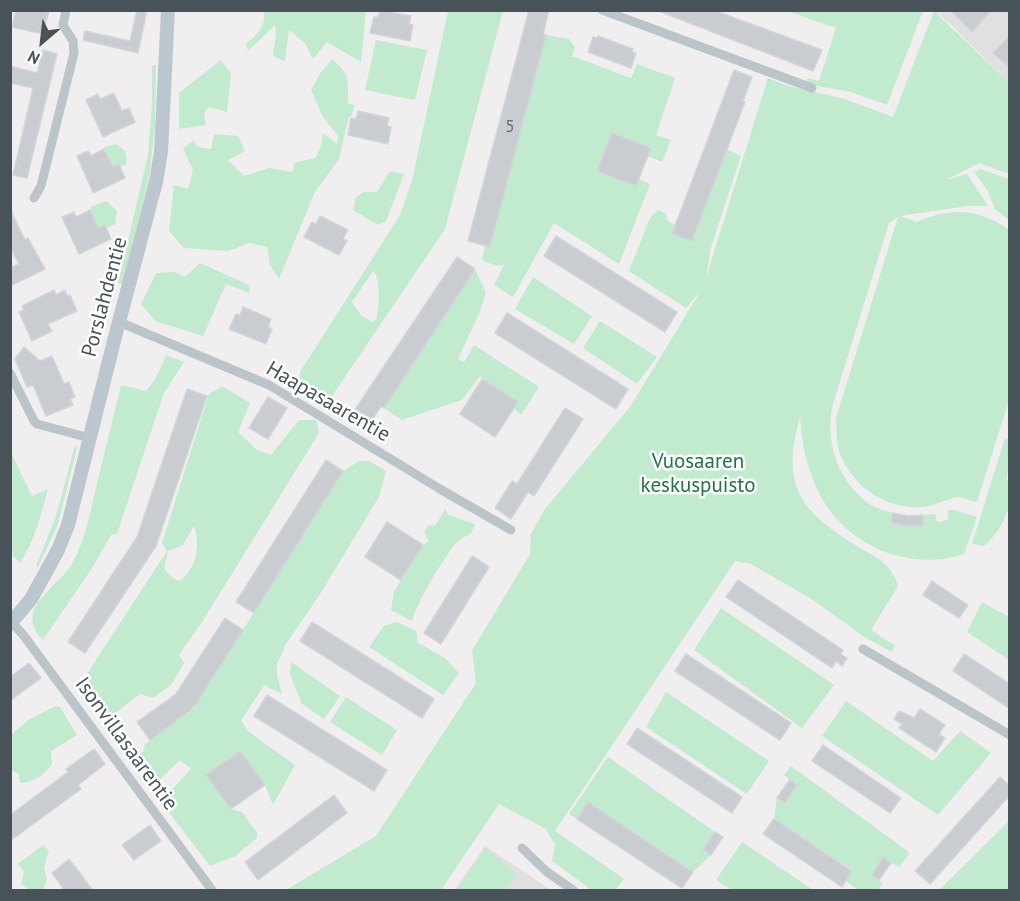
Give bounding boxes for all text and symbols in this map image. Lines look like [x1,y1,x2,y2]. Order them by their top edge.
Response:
north arrow [12,12,72,72]
text: N [24,47,43,69]
house number: 5 [505,116,515,138]
street label: Porslahdentie [77,234,133,360]
street label: Haapasaarentie [261,356,395,448]
park label: Vuosaaren keskuspuisto [641,449,755,499]
street label: Isonvillasaarentie [69,672,183,816]

